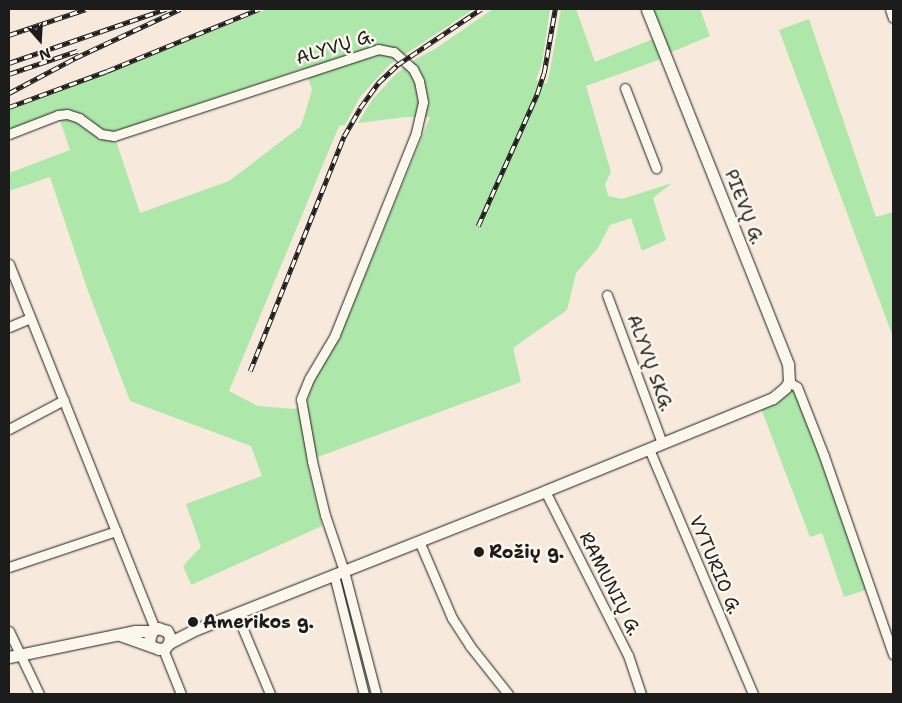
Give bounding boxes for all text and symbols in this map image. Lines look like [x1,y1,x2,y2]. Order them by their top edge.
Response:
north arrow [15,15,65,65]
street label: ALYVŲ G. [293,25,377,69]
text: N [37,44,53,64]
street label: PIEVŲ G. [720,166,768,248]
street label: ALYVŲ SKG. [622,312,678,414]
street label: VYTURIO G. [685,512,745,618]
street label: RAMUNIŲ G. [575,529,645,639]
place label: Rožių g. [489,541,564,563]
marker: Rožių g. [473,546,485,558]
place label: Amerikos g. [203,611,314,633]
marker: Amerikos g. [187,616,199,628]

